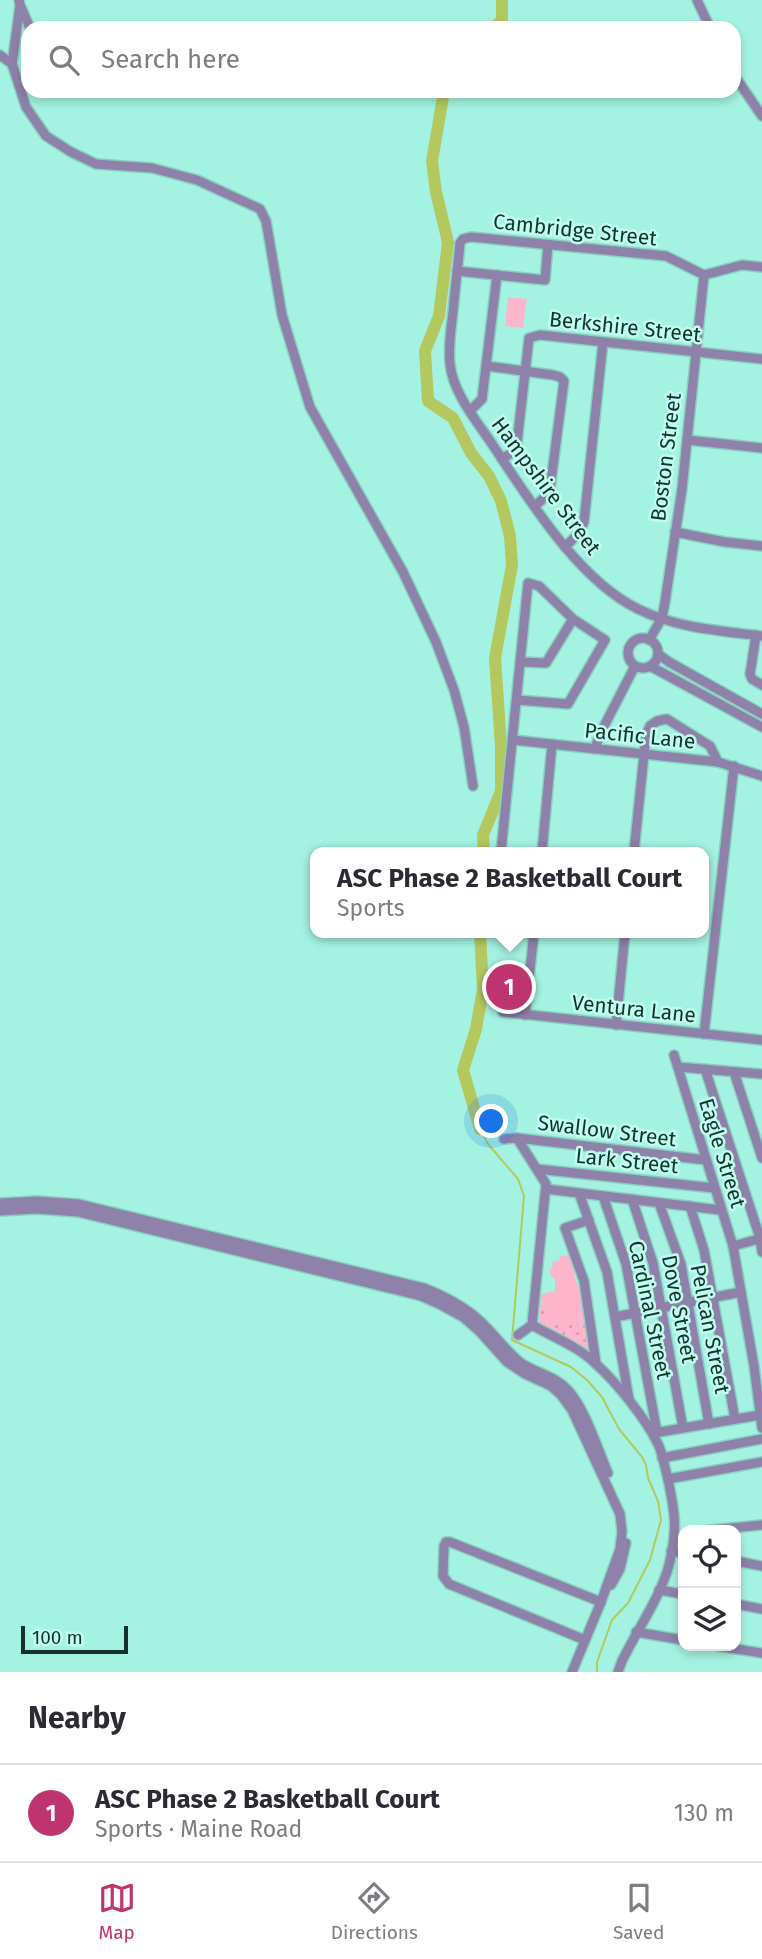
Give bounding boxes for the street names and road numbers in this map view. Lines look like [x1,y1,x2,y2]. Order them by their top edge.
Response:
street label: Cambridge Street [492,208,659,252]
street label: Berkshire Street [548,306,703,348]
street label: Boston Street [645,391,687,523]
street label: Hampshire Street [486,412,606,560]
street label: Pacific Lane [583,717,697,755]
street label: Ventura Lane [571,990,697,1028]
street label: Eagle Street [693,1095,751,1211]
street label: Swallow Street [536,1110,678,1152]
street label: Lark Street [574,1143,680,1179]
street label: Cardinal Street [623,1238,677,1382]
street label: Dove Street [656,1253,702,1366]
street label: Pelican Street [685,1262,735,1396]

